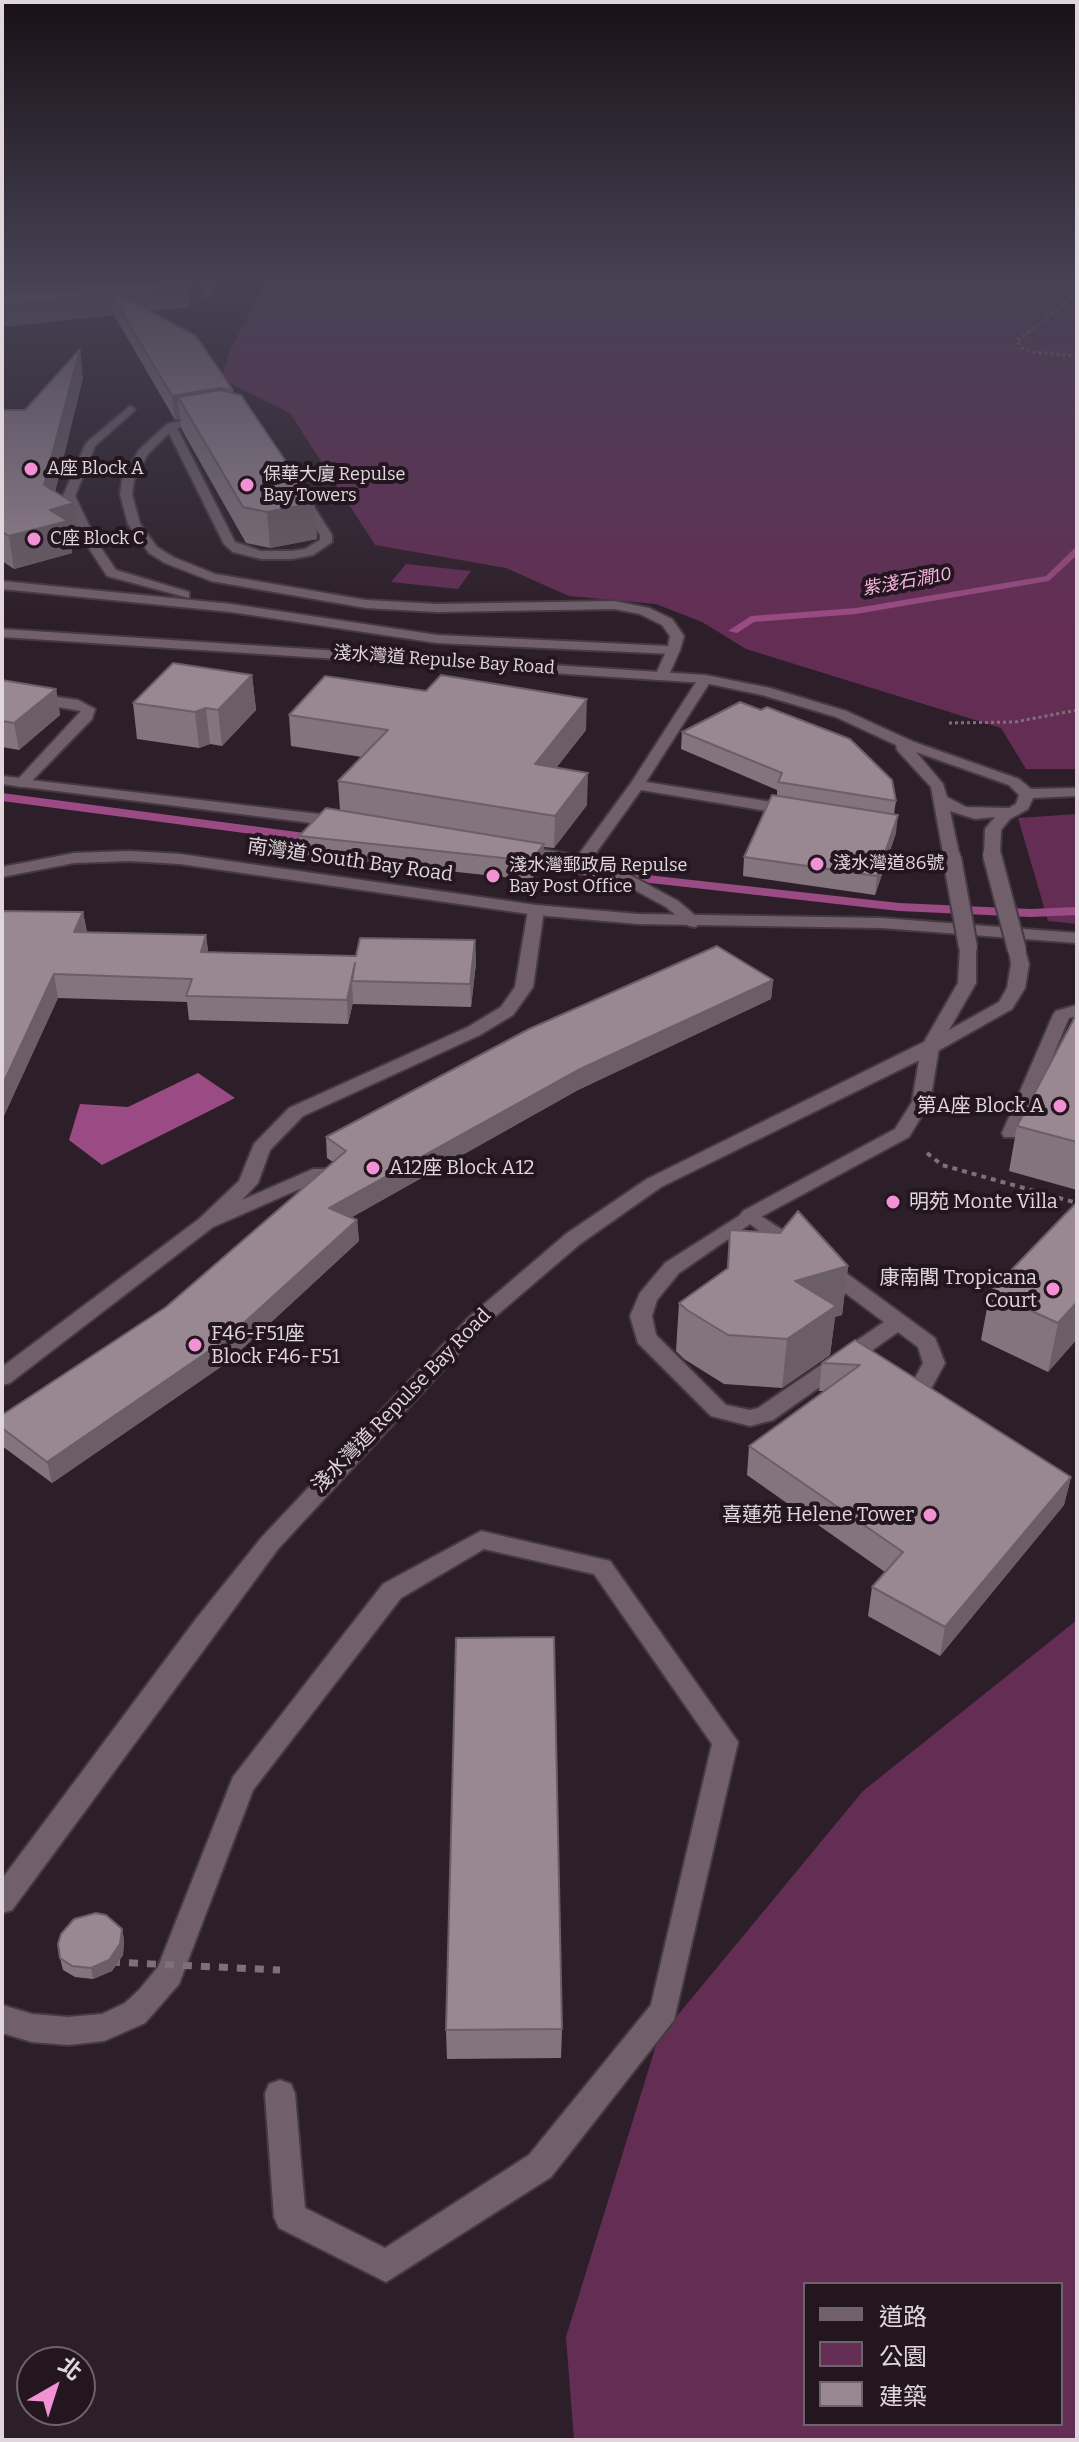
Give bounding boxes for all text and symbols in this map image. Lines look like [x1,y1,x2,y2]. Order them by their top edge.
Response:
place label: A座 Block A [47,458,144,480]
marker: A座 Block A [22,460,40,478]
place label: 保華大廈 Repulse Bay Towers [263,464,405,506]
marker: 保華大廈 Repulse Bay Towers [238,476,256,494]
place label: C座 Block C [50,528,144,550]
marker: C座 Block C [25,530,43,548]
water label: 紫淺石澗10 [861,564,953,600]
street label: 淺水灣道 Repulse Bay Road [333,642,555,680]
street label: 南灣道 South Bay Road [246,835,454,887]
place label: 淺水灣道86號 [833,853,944,875]
place label: 淺水灣郵政局 Repulse Bay Post Office [509,855,687,898]
marker: 淺水灣道86號 [808,855,826,873]
marker: 淺水灣郵政局 Repulse Bay Post Office [484,867,502,885]
place label: 第A座 Block A [917,1094,1044,1118]
marker: 第A座 Block A [1051,1097,1069,1115]
place label: A12座 Block A12 [389,1156,534,1180]
marker: A12座 Block A12 [364,1159,382,1177]
place label: 明苑 Monte Villa [909,1190,1058,1214]
marker: 明苑 Monte Villa [884,1193,902,1211]
place label: 康南閣 Tropicana Court [880,1266,1037,1313]
marker: 康南閣 Tropicana Court [1044,1280,1062,1298]
street label: 淺水灣道 Repulse Bay Road [308,1304,496,1498]
place label: F46-F51座 Block F46-F51 [211,1322,340,1369]
marker: F46-F51座 Block F46-F51 [186,1336,204,1354]
place label: 喜蓮苑 Helene Tower [722,1503,914,1527]
marker: 喜蓮苑 Helene Tower [921,1506,939,1524]
legend [803,2282,1063,2426]
text: 道路 [879,2303,927,2331]
text: 公園 [879,2343,927,2371]
north arrow [16,2346,96,2426]
text: 北 [53,2351,87,2386]
text: 建築 [879,2383,927,2411]

